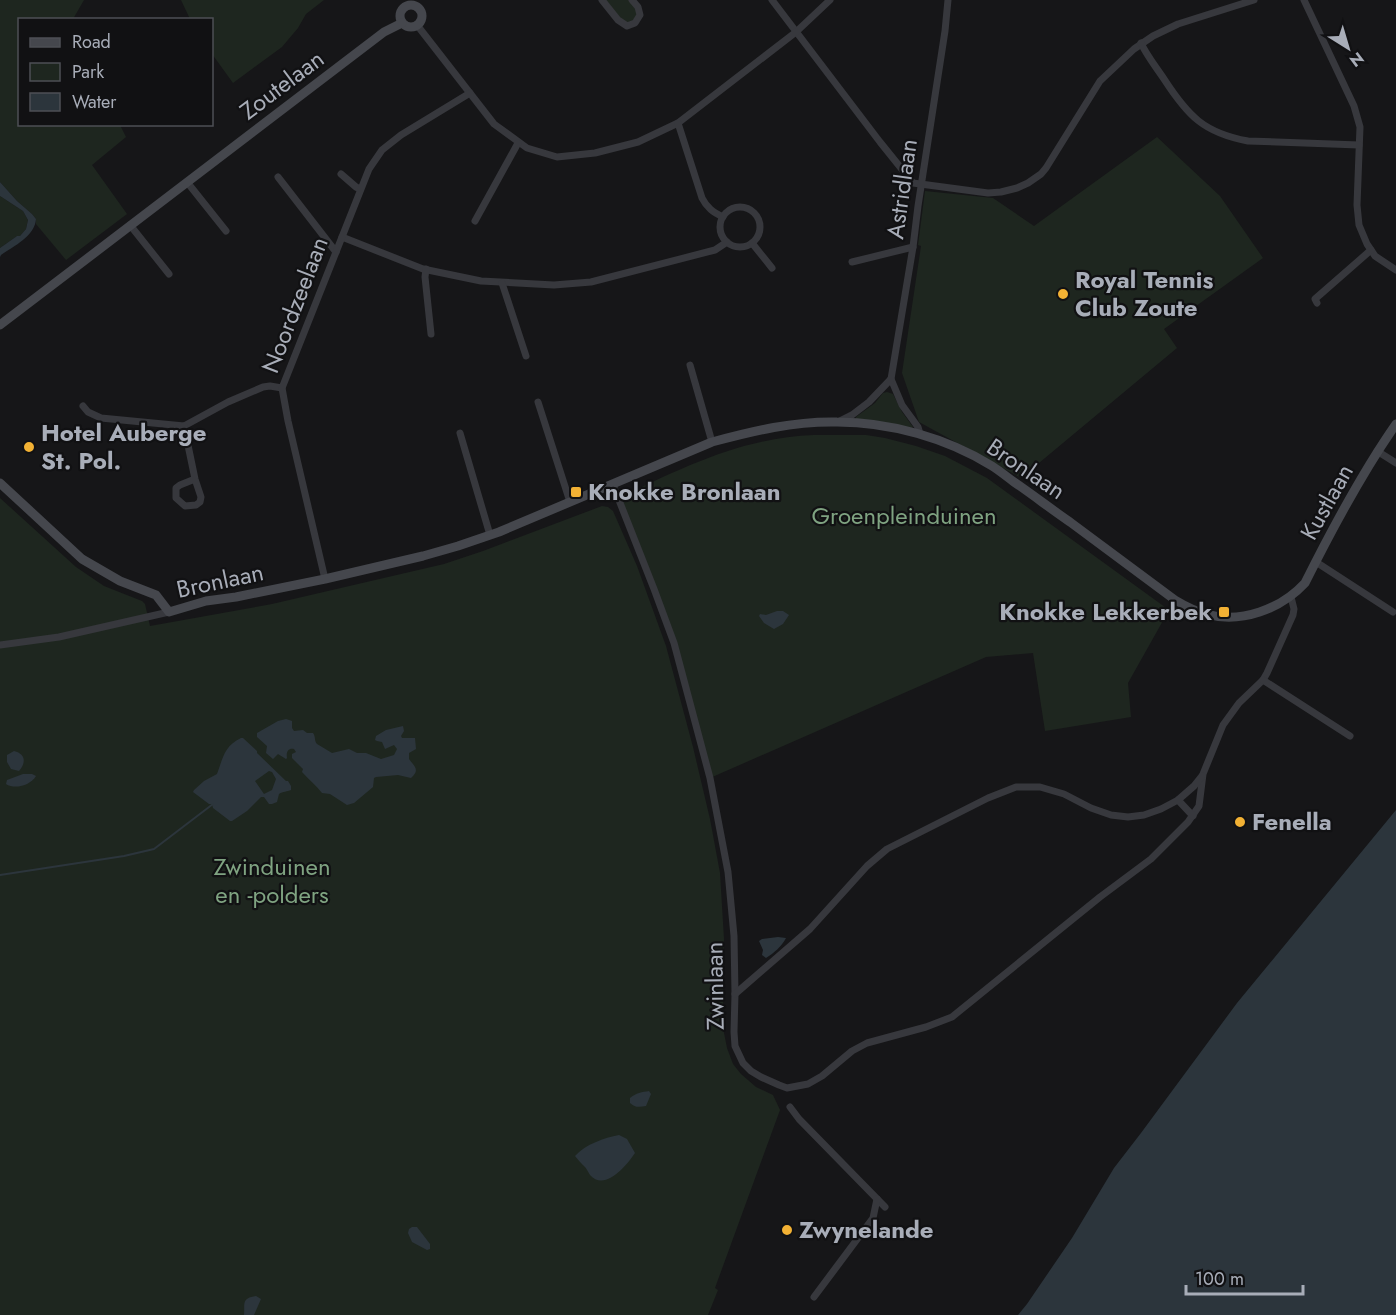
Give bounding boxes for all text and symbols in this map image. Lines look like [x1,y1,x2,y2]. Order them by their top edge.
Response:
legend [18,18,213,126]
north arrow [1318,18,1378,78]
text: Road [72,29,111,55]
street label: Zoutelaan [232,41,331,128]
text: N [1345,47,1369,73]
text: Park [72,59,104,85]
text: Water [72,89,117,115]
street label: Astridlaan [877,137,926,241]
street label: Noordzeelaan [253,232,337,378]
place label: Royal Tennis Club Zoute [1075,262,1213,325]
marker: Royal Tennis Club Zoute [1056,287,1070,301]
place label: Hotel Auberge St. Pol. [41,415,207,478]
street label: Bronlaan [980,429,1073,508]
marker: Hotel Auberge St. Pol. [22,440,36,454]
street label: Kustlaan [1291,457,1362,546]
place label: Knokke Bronlaan [588,474,781,509]
marker: Knokke Bronlaan [569,485,583,499]
park label: Groenpleinduinen [811,498,997,533]
street label: Bronlaan [173,554,267,607]
place label: Knokke Lekkerbek [999,594,1212,629]
marker: Knokke Lekkerbek [1217,605,1231,619]
place label: Fenella [1252,804,1332,839]
marker: Fenella [1233,815,1247,829]
park label: Zwinduinen en -polders [213,849,331,912]
street label: Zwinlaan [696,942,733,1030]
place label: Zwynelande [799,1212,934,1247]
marker: Zwynelande [780,1223,794,1237]
scale bar [1186,1258,1303,1296]
text: 100 m [1195,1266,1244,1292]

